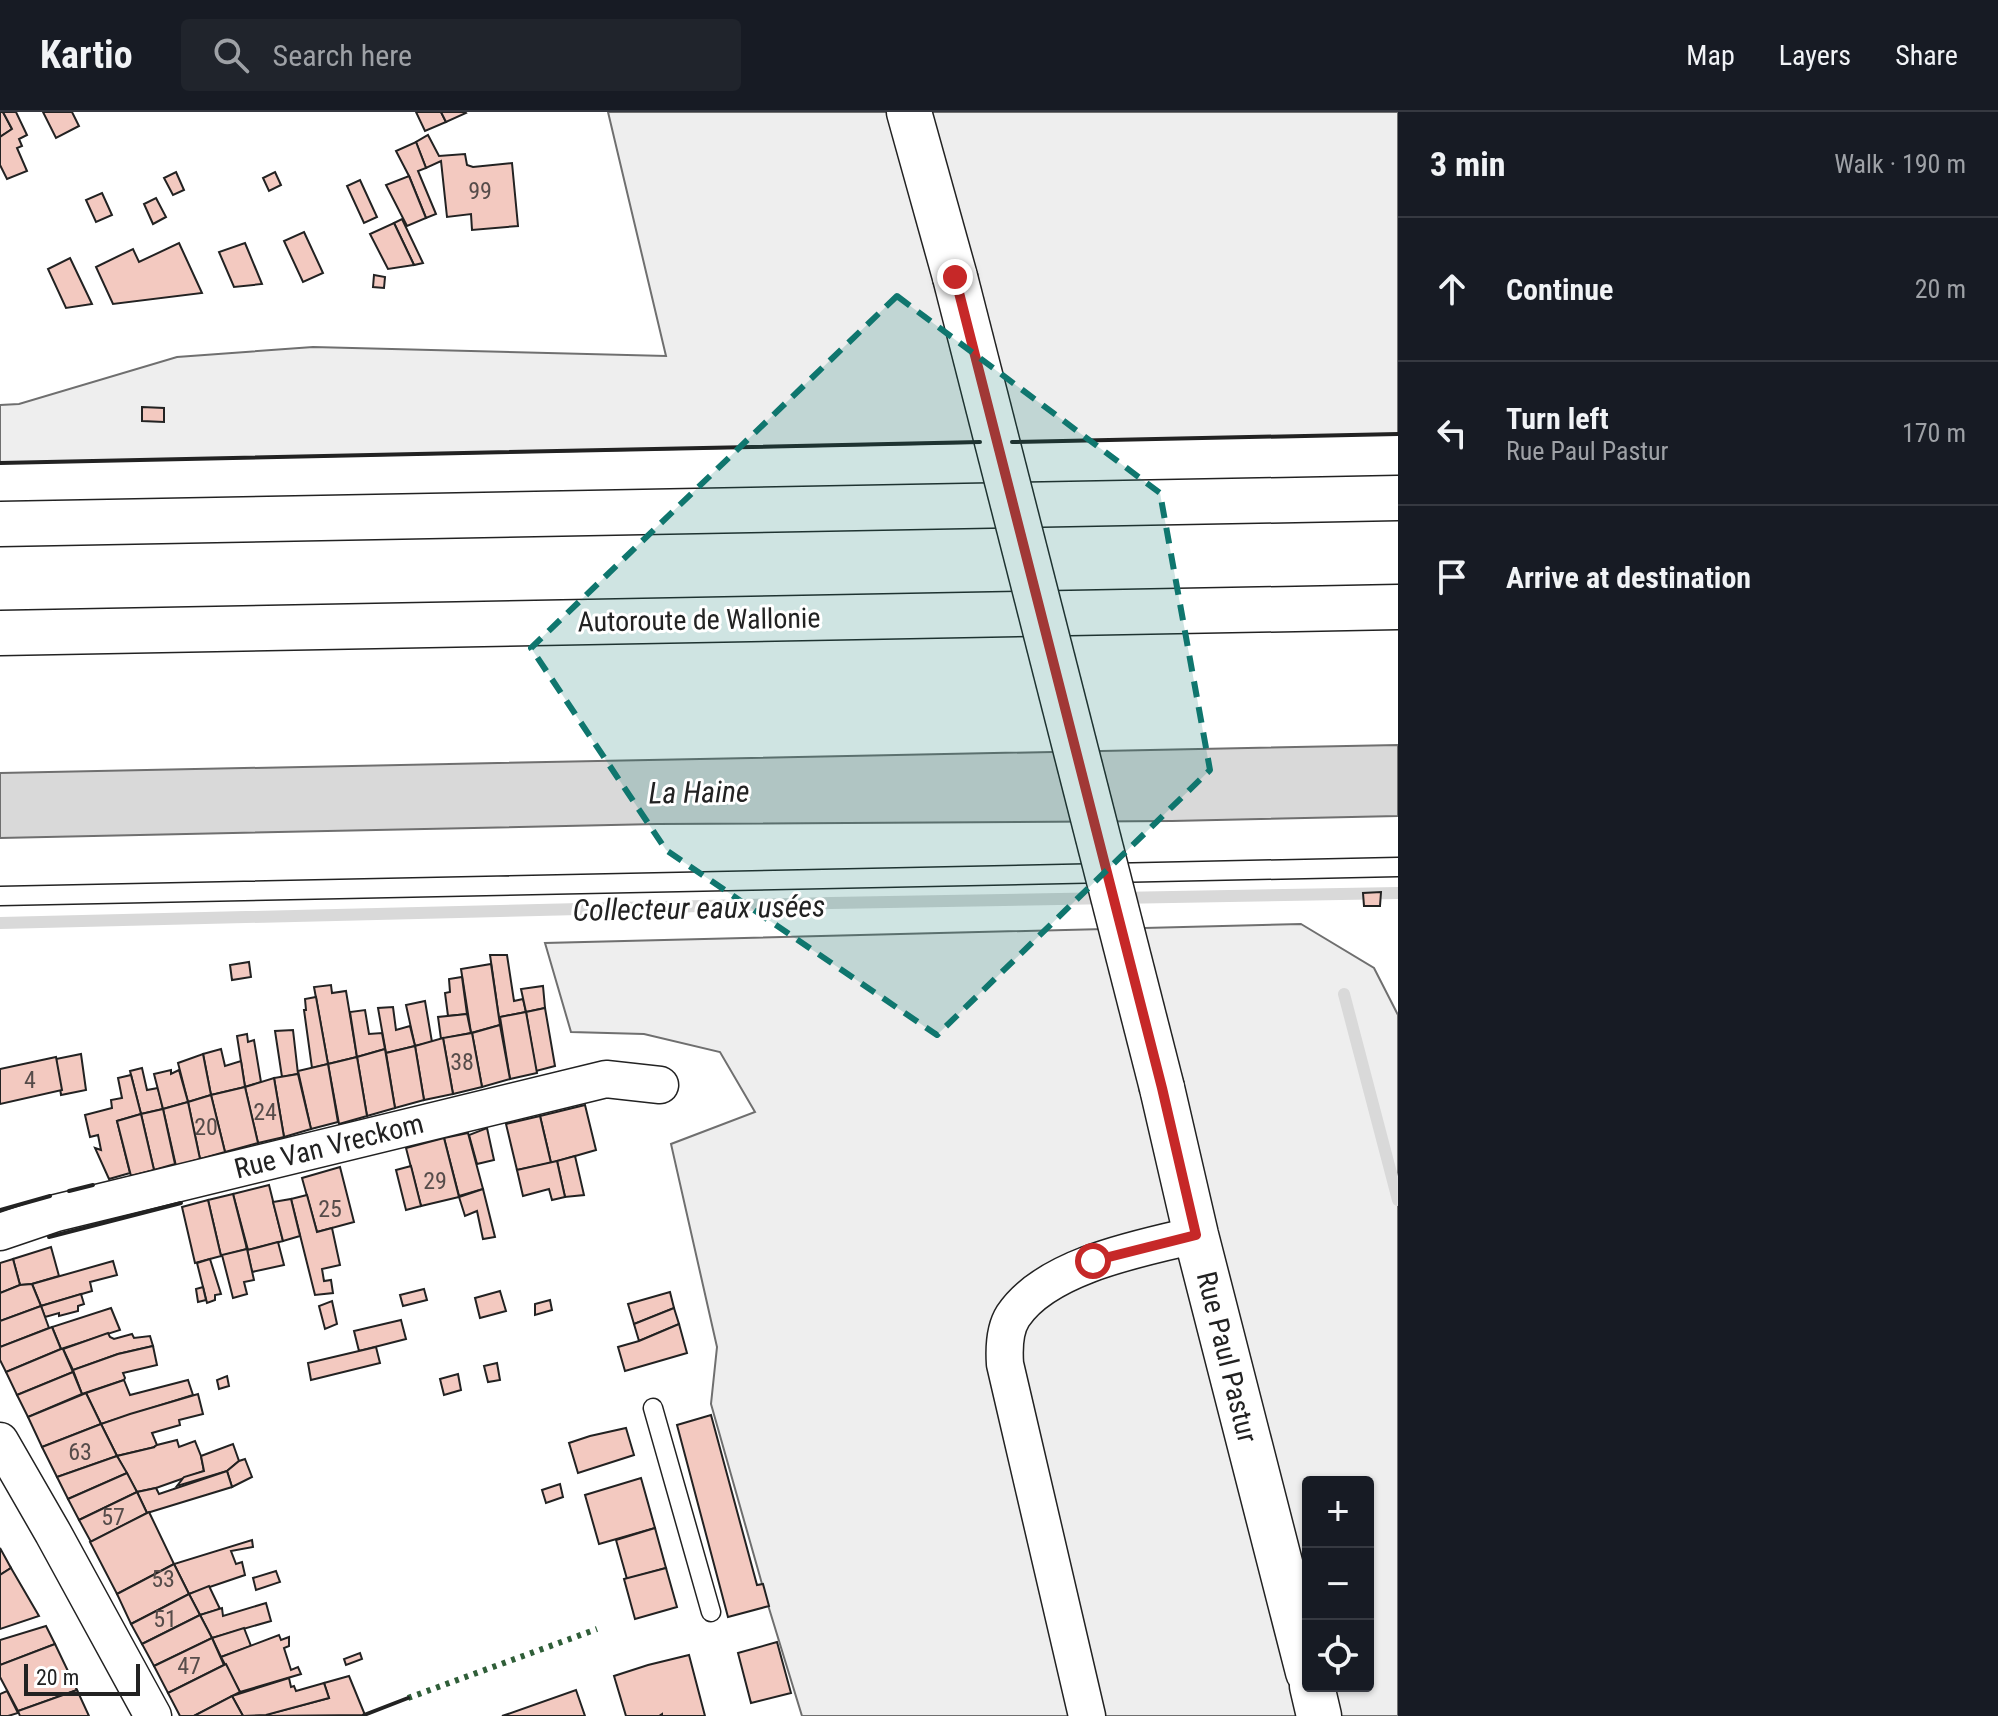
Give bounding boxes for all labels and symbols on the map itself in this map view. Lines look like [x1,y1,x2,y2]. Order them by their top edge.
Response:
house number: 99 [468,177,492,205]
route end [937,259,973,295]
street label: Autoroute de Wallonie [577,601,821,639]
water label: La Haine [648,774,750,810]
water label: Collecteur eaux usées [572,888,826,928]
house number: 38 [450,1048,474,1076]
house number: 4 [24,1066,36,1094]
house number: 24 [253,1098,277,1126]
street label: Rue Van Vreckom [231,1107,427,1185]
house number: 20 [194,1113,218,1141]
house number: 29 [423,1167,447,1195]
house number: 25 [318,1195,342,1223]
route start [1075,1243,1111,1279]
street label: Rue Paul Pastur [1190,1268,1264,1446]
house number: 63 [68,1438,92,1466]
house number: 57 [101,1503,125,1531]
house number: 53 [151,1565,175,1593]
house number: 51 [153,1605,177,1633]
house number: 47 [177,1652,201,1680]
scale bar [24,1660,140,1696]

